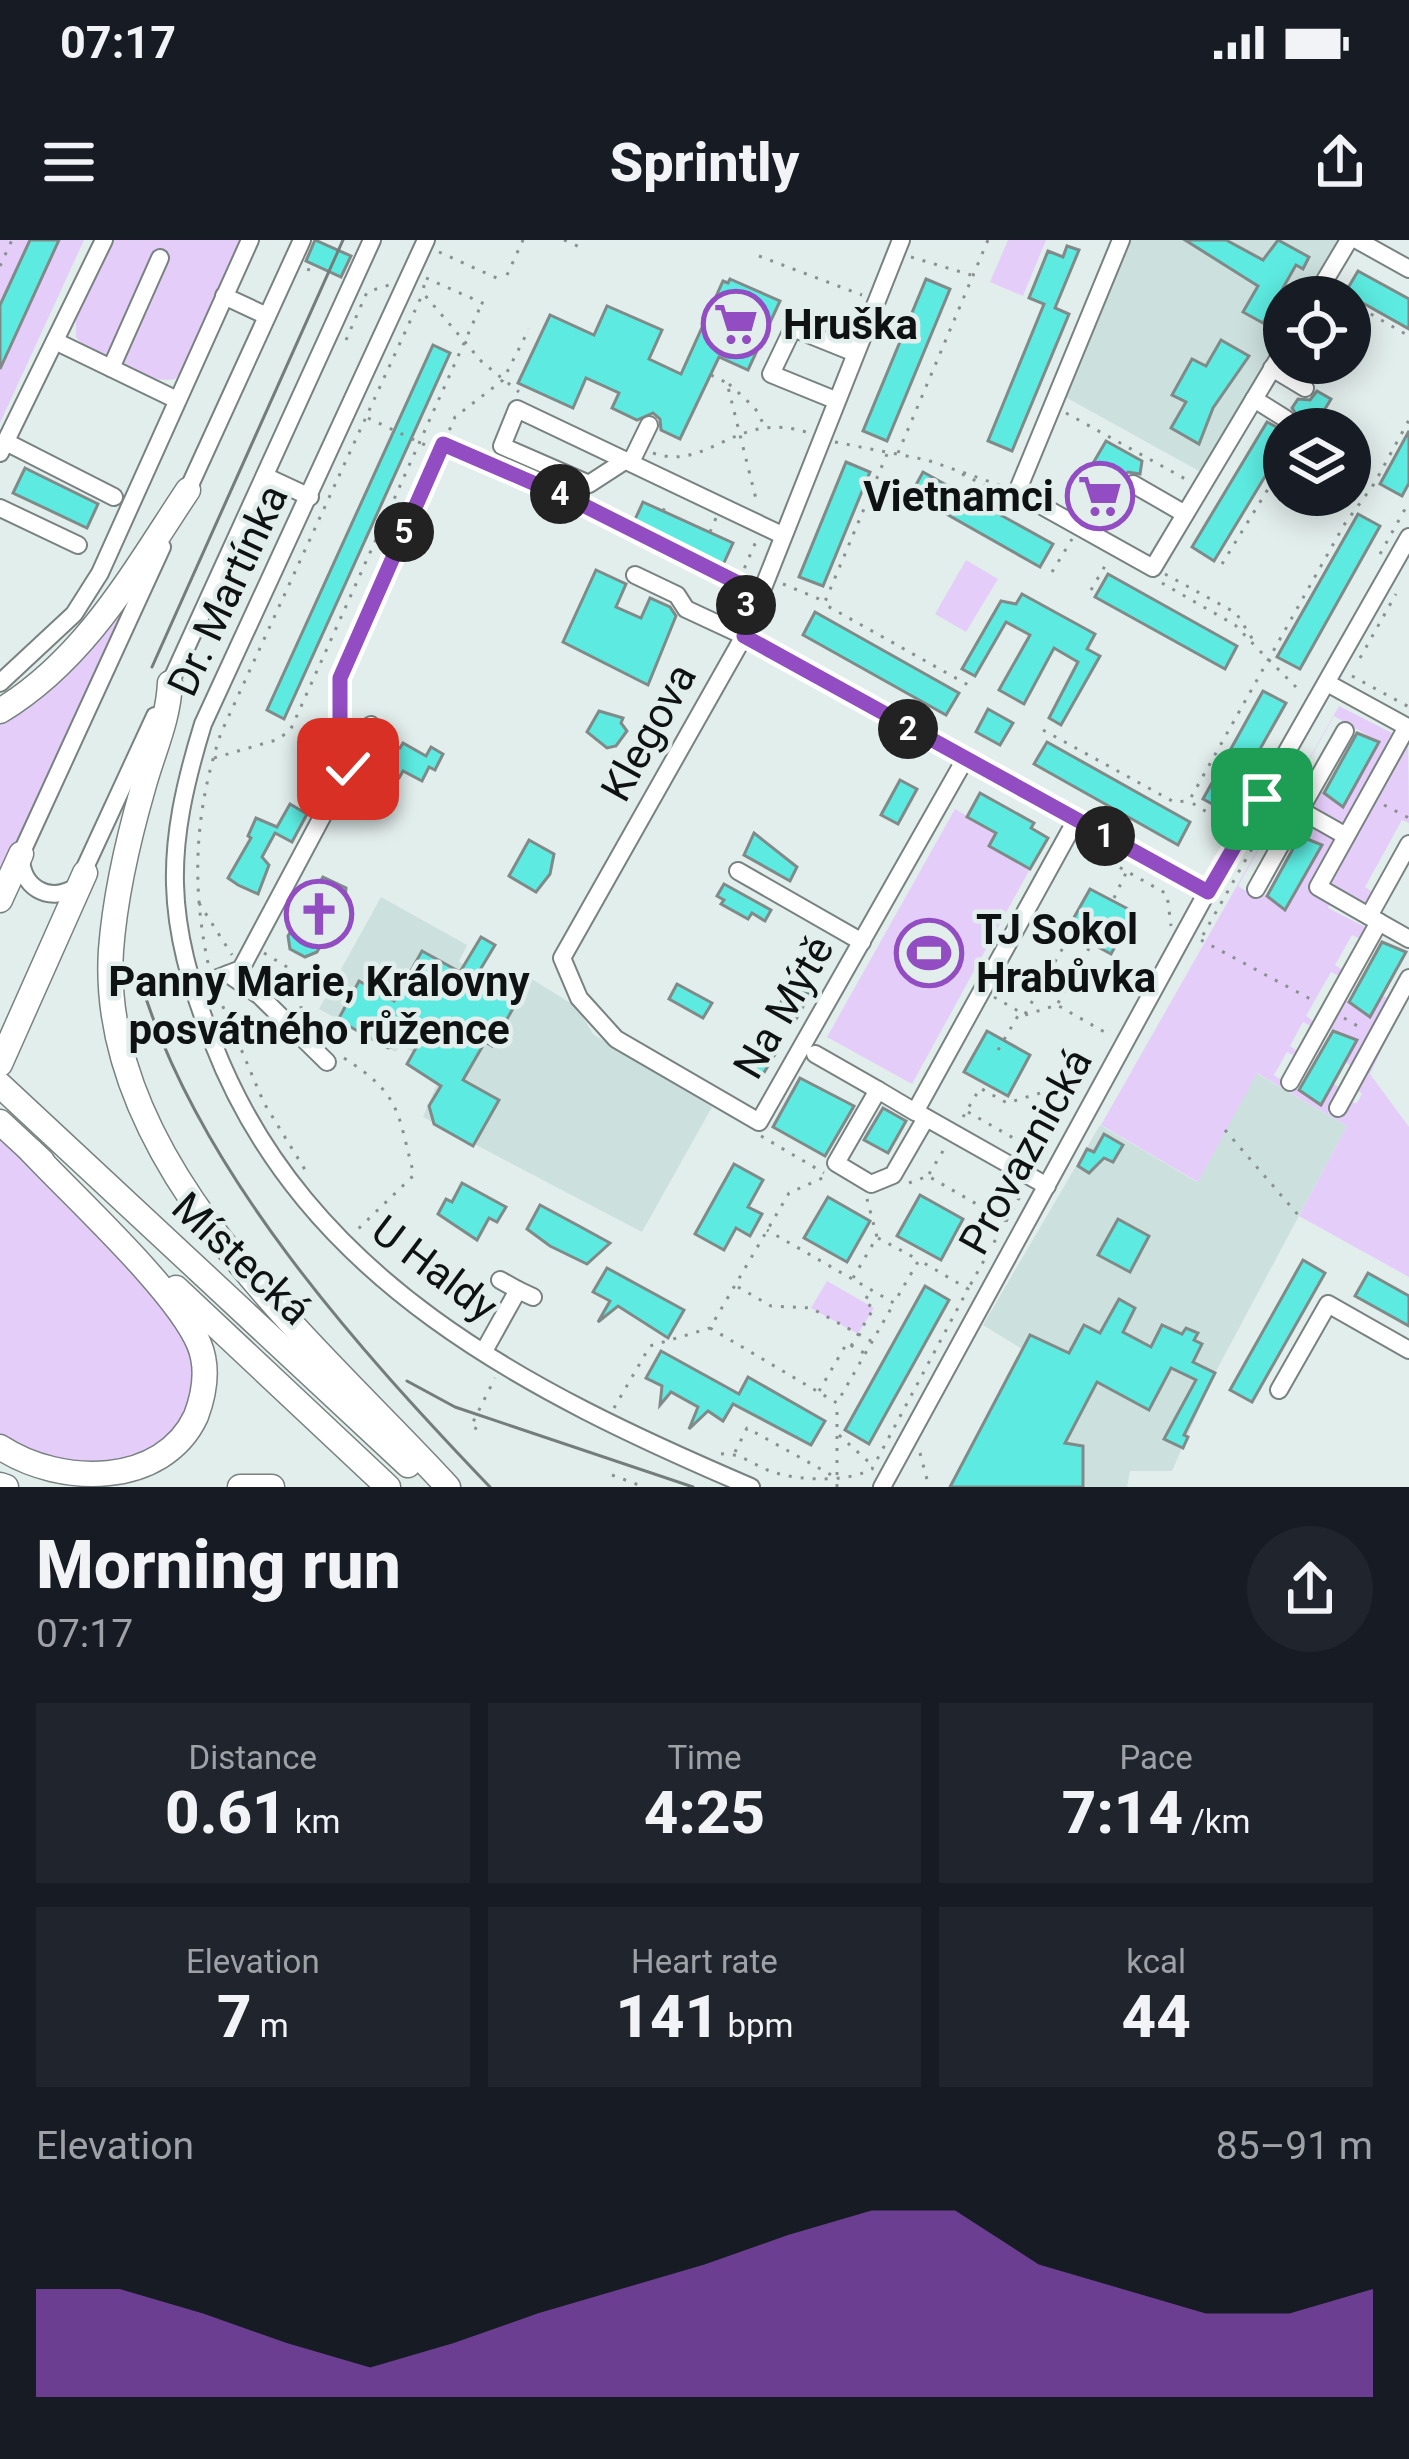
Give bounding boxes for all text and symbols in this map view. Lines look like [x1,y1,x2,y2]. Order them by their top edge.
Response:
text: 07:17 [60,16,176,69]
icon: menu [36,129,102,195]
icon: share [1307,129,1373,195]
text: Sprintly [610,131,799,194]
map controls [1263,276,1371,516]
button: locate [1263,276,1371,384]
supermarket icon: Hruška [701,289,771,359]
place label: Hruška [783,300,918,349]
button: layers [1263,408,1371,516]
supermarket icon: Vietnamci [1065,461,1135,531]
pin: 4 [530,464,590,524]
place label: Vietnamci [863,472,1054,521]
text: 4 [551,474,569,513]
street label: Dr. Martínka [157,477,298,703]
pin: 5 [374,502,434,562]
text: 5 [395,512,413,551]
pin: 3 [716,575,776,635]
text: 3 [737,585,755,624]
street label: Klegova [591,655,706,809]
pin: 2 [878,699,938,759]
text: 2 [899,709,917,748]
pin [297,718,399,820]
icon: check [315,736,381,802]
pin [1211,748,1313,850]
icon: arrive [1229,766,1295,832]
pin: 1 [1075,806,1135,866]
text: 1 [1096,816,1114,855]
church icon: Panny Marie, Královny posvátného růžence [284,879,354,949]
place label: TJ Sokol Hrabůvka [976,905,1156,1002]
sports icon: TJ Sokol Hrabůvka [894,918,964,988]
street label: Na Mýtě [723,928,844,1087]
place label: Panny Marie, Královny posvátného růžence [108,957,531,1054]
street label: Provaznická [949,1040,1102,1262]
street label: Místecká [162,1182,321,1335]
street label: U Haldy [362,1205,507,1331]
button: share [1247,1526,1373,1652]
text: Morning run [36,1527,401,1604]
text: 07:17 [36,1611,133,1657]
text: Distance [189,1738,317,1777]
text: Time [667,1738,742,1777]
text: Pace [1119,1738,1193,1777]
text: 0.61 [165,1777,287,1848]
text: 4:25 [644,1777,765,1848]
text: 7:14 [1062,1777,1183,1848]
text: km [287,1802,341,1841]
text: /km [1183,1802,1251,1841]
text: Elevation [186,1942,320,1981]
text: Heart rate [631,1942,778,1981]
text: kcal [1126,1942,1186,1981]
text: 7 [217,1981,252,2052]
text: 141 [615,1981,719,2052]
text: 44 [1122,1981,1191,2052]
text: m [252,2006,289,2045]
text: bpm [719,2006,793,2045]
text: Elevation [36,2123,194,2169]
text: 85–91 m [1216,2123,1373,2169]

